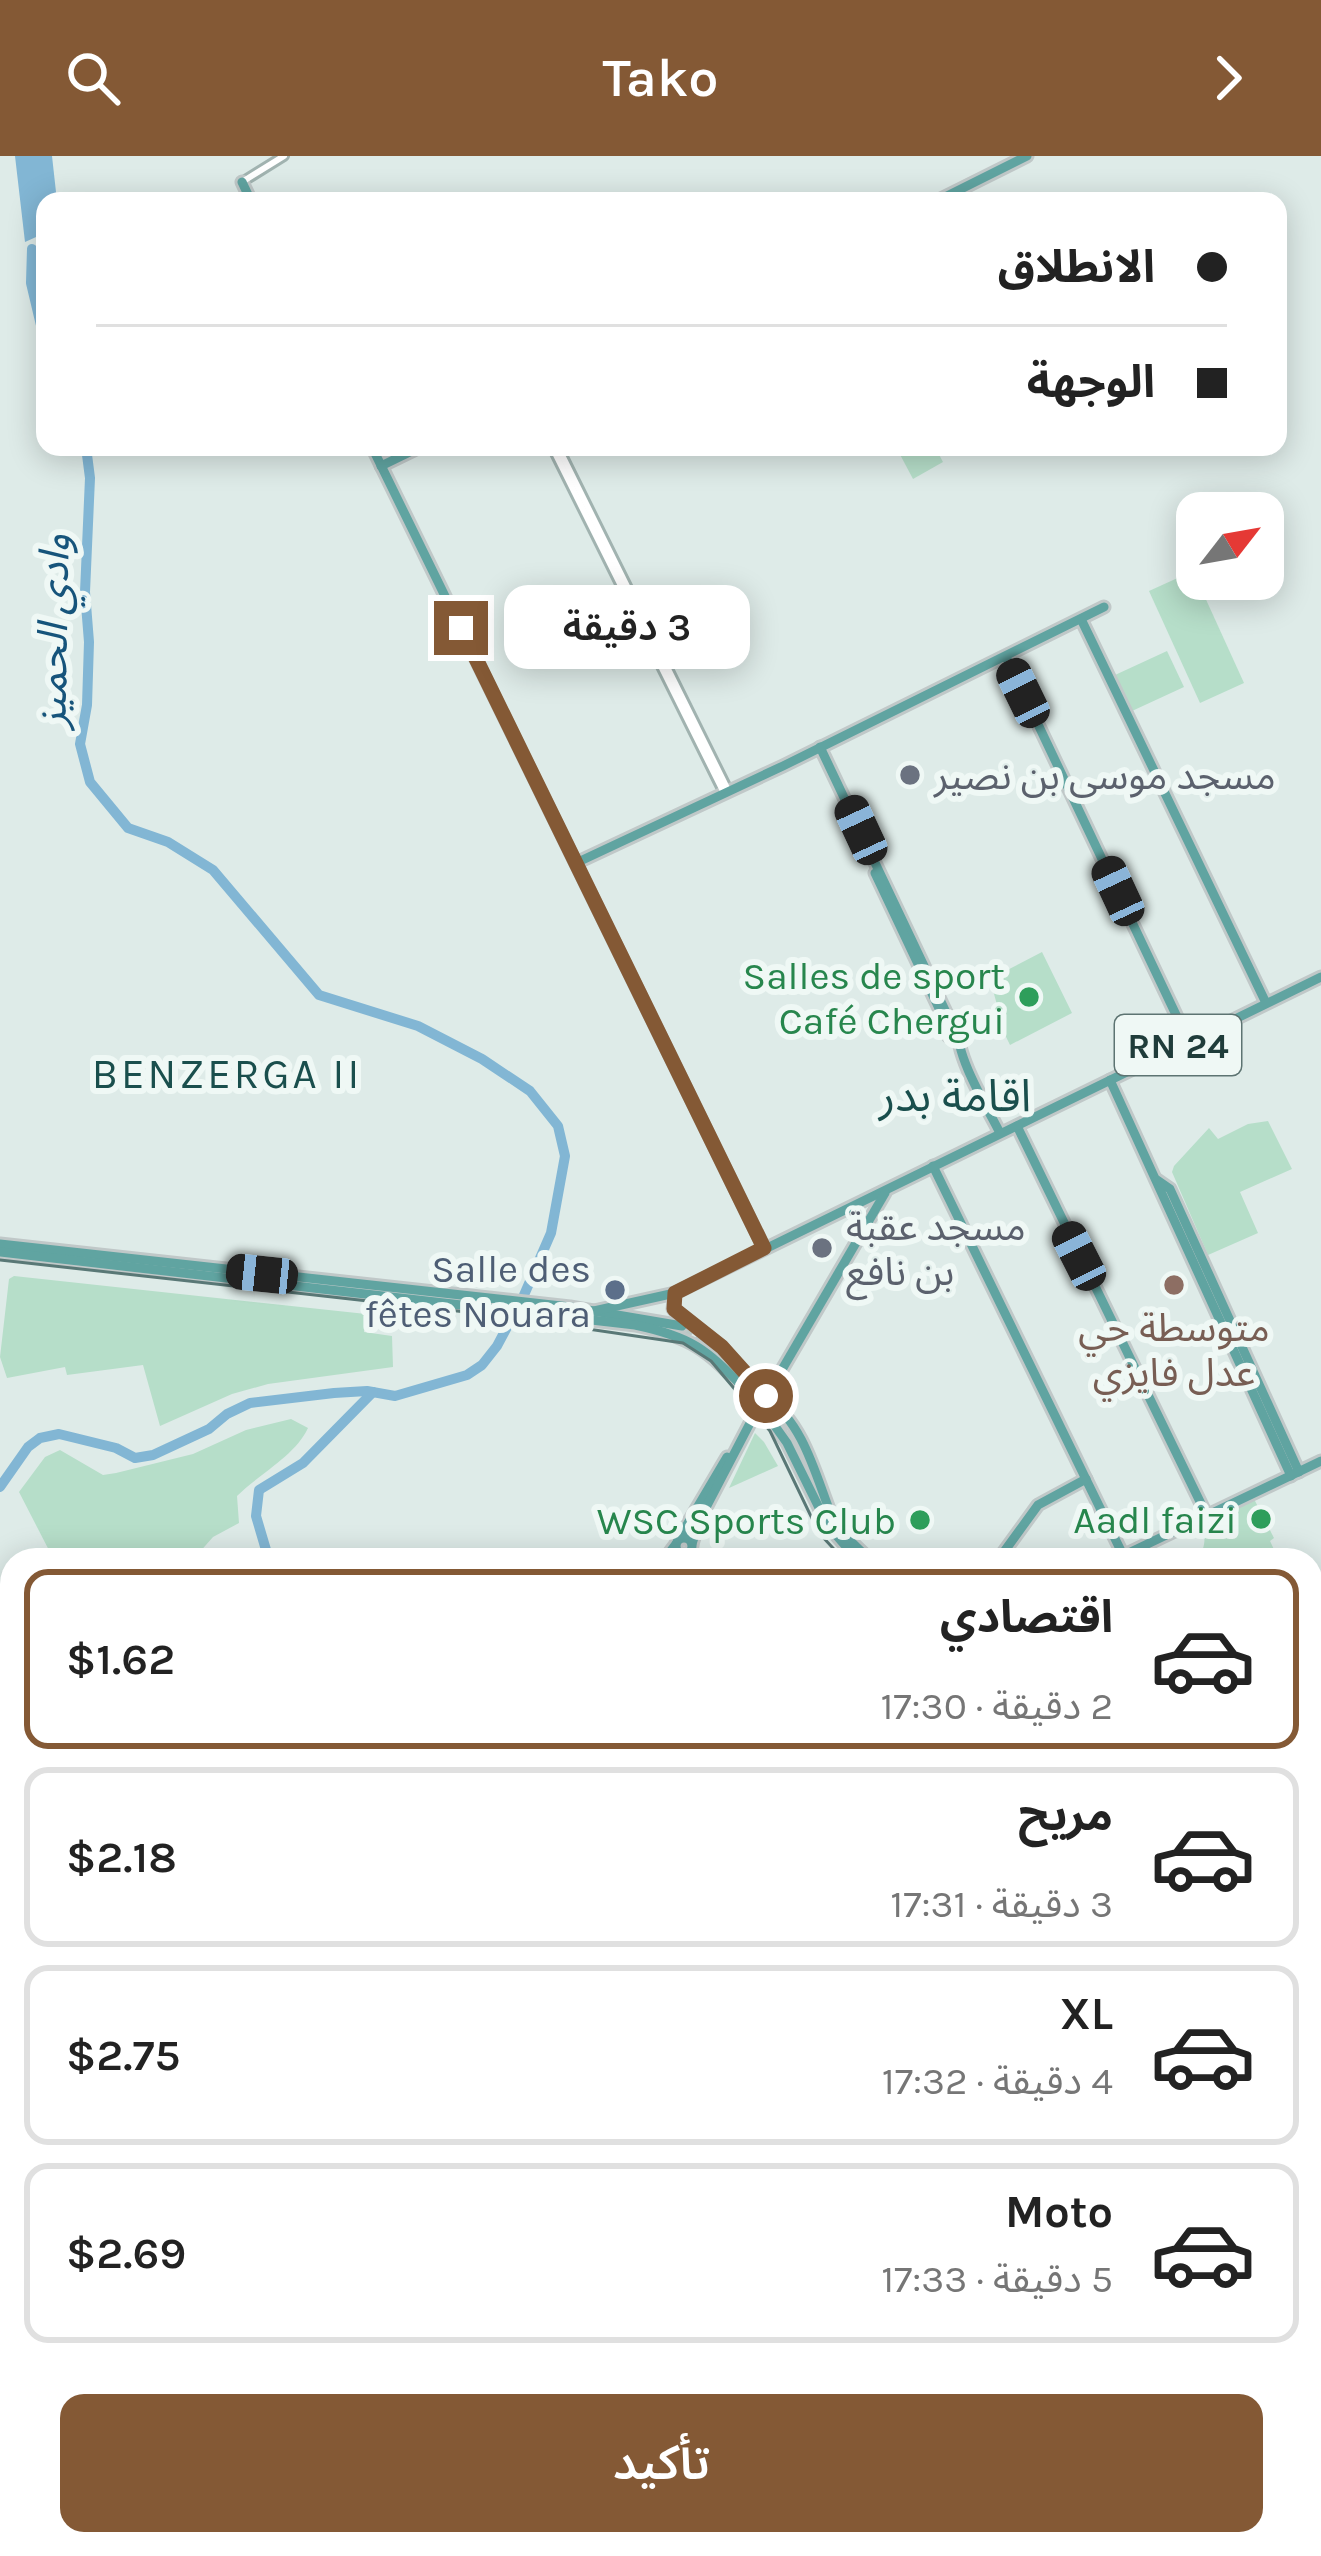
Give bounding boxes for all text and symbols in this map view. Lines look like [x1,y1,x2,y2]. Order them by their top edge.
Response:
icon: search [60,45,126,111]
icon: forward [1195,45,1261,111]
text: Tako [602,46,719,110]
text: الانطلاق [998,241,1155,293]
text: الوجهة [1027,356,1155,408]
north arrow [1176,492,1284,600]
map controls [1176,492,1284,600]
water label: وادي الحميز [26,534,86,732]
callout: 3 دقيقة [503,586,749,670]
route end [434,601,488,655]
text: 3 دقيقة [563,604,691,650]
car [991,653,1055,733]
place label: مسجد موسى بن نصير [933,753,1276,799]
marker: مسجد موسى بن نصير [897,762,923,788]
car [829,790,893,870]
car [1086,851,1150,931]
place label: Salles de sport Café Chergui [743,953,1005,1044]
marker: Salles de sport Café Chergui [1016,984,1042,1010]
road number: RN 24 [1115,1015,1241,1075]
district label: BENZERGA II [92,1049,362,1099]
district label: اقامة بدر [877,1070,1031,1122]
place label: مسجد عقبة بن نافع [846,1204,1026,1301]
car [1047,1216,1111,1296]
marker: مسجد عقبة بن نافع [809,1235,835,1261]
place label: Salle des fêtes Nouara [365,1246,591,1337]
car [224,1252,300,1296]
marker: متوسطة حي عدل فايزي [1161,1272,1187,1298]
marker: Salle des fêtes Nouara [602,1277,628,1303]
place label: متوسطة حي عدل فايزي [1078,1305,1270,1402]
route start [739,1369,793,1423]
place label: Aadl faizi [1073,1497,1237,1543]
place label: WSC Sports Club [597,1498,896,1544]
marker: Aadl faizi [1248,1506,1274,1532]
marker: WSC Sports Club [907,1507,933,1533]
text: اقتصادي [940,1591,1113,1643]
icon: car [1149,1605,1257,1713]
text: $1.62 [66,1633,175,1685]
text: 2 دقيقة · 17:30 [880,1683,1113,1729]
text: مريح [1018,1789,1113,1841]
icon: car [1149,1803,1257,1911]
text: $2.18 [66,1831,177,1883]
text: 3 دقيقة · 17:31 [890,1881,1113,1927]
text: XL [1060,1988,1113,2040]
icon: car [1149,2001,1257,2109]
text: $2.75 [66,2029,180,2081]
text: 4 دقيقة · 17:32 [882,2058,1113,2104]
text: Moto [1005,2186,1113,2238]
icon: car [1149,2199,1257,2307]
text: $2.69 [66,2227,186,2279]
text: 5 دقيقة · 17:33 [881,2256,1113,2302]
button: تأكيد [60,2394,1263,2532]

